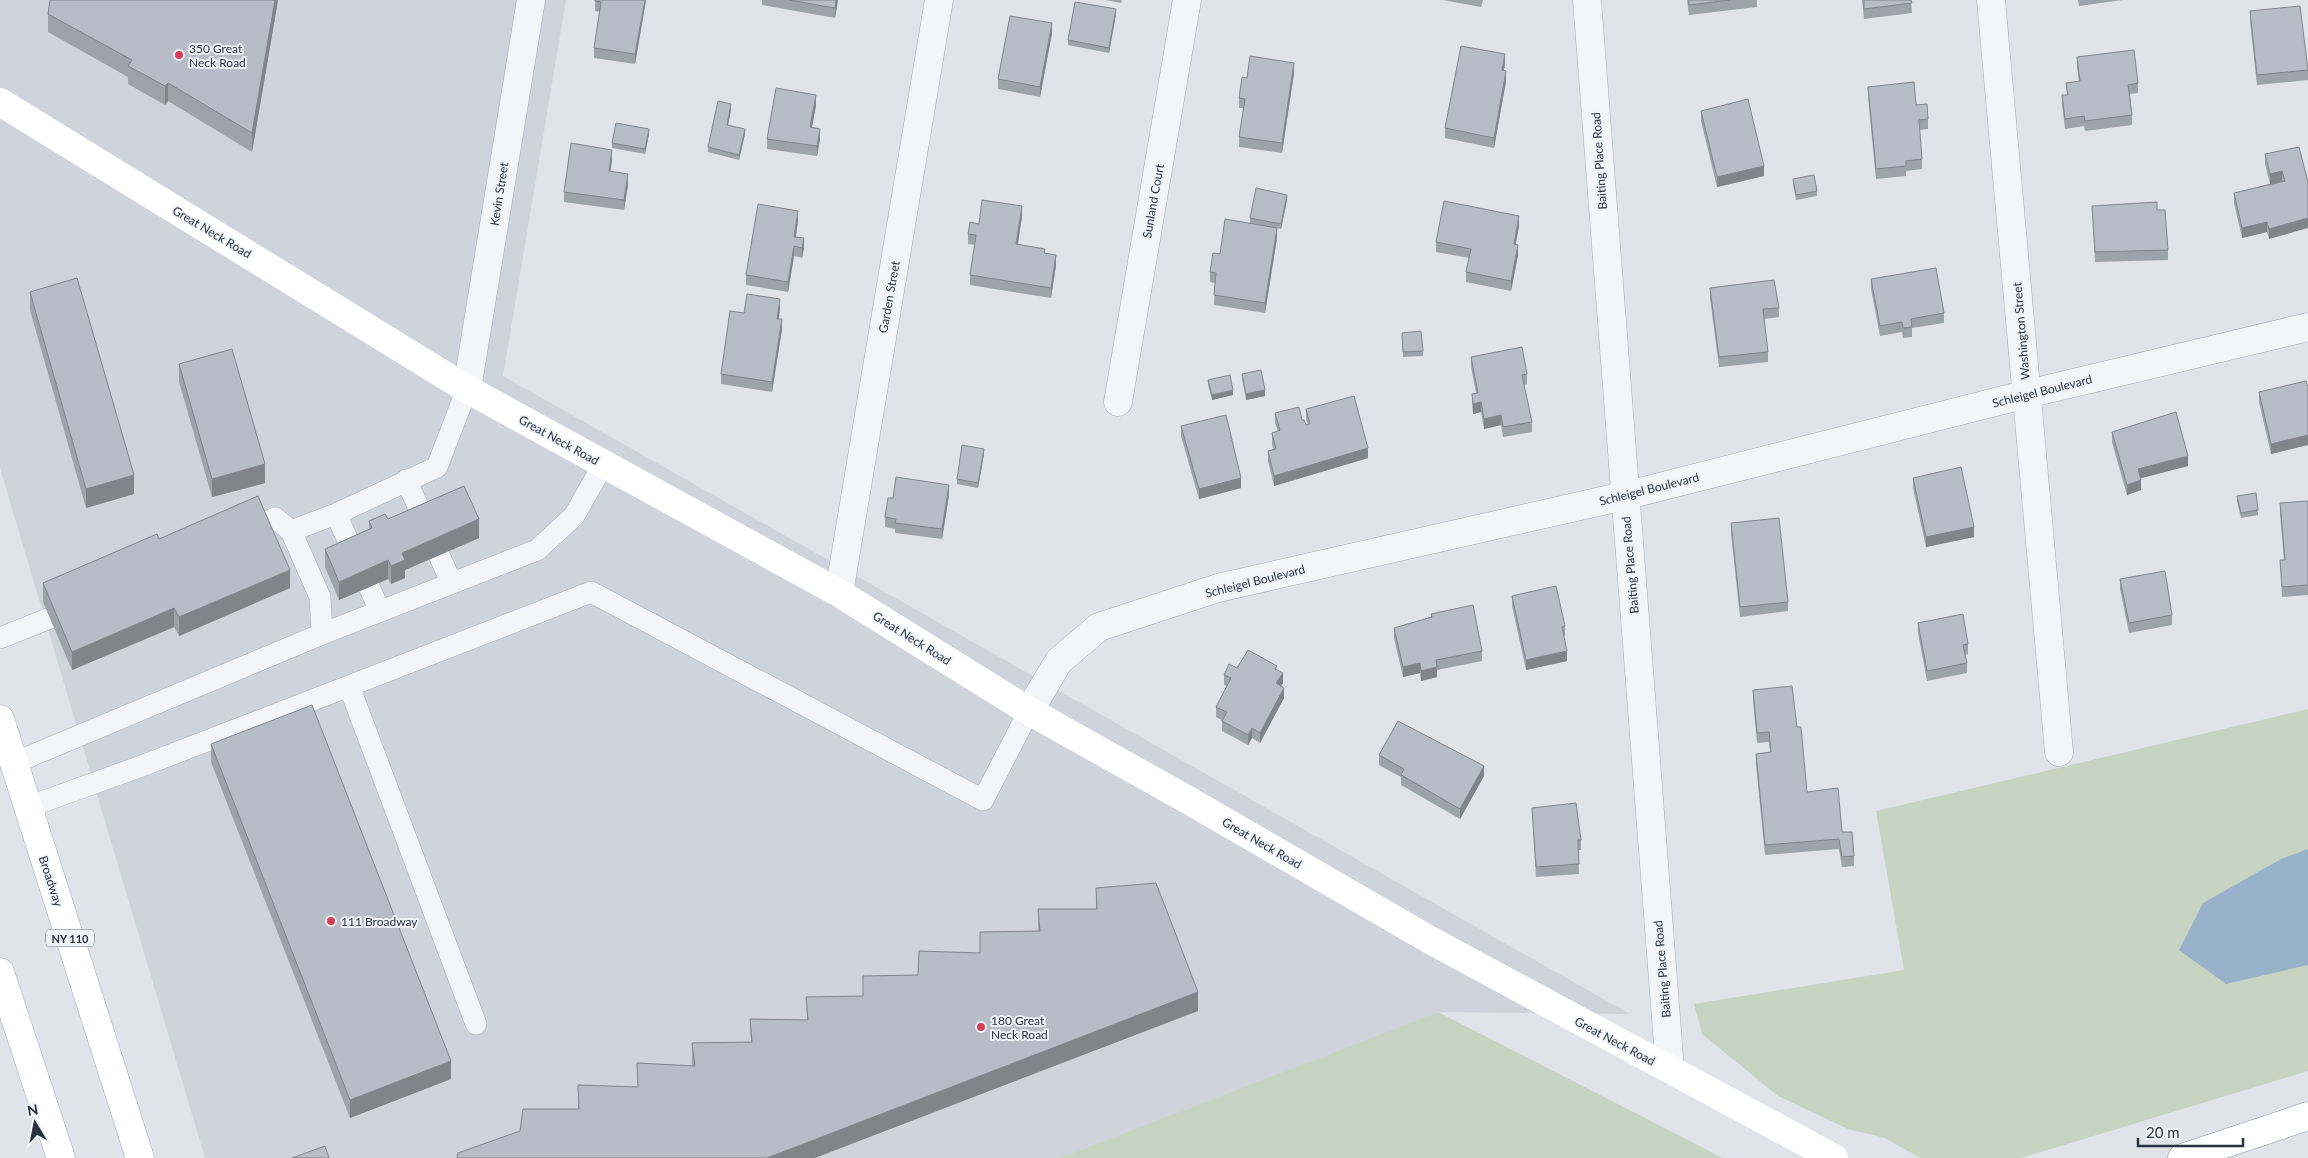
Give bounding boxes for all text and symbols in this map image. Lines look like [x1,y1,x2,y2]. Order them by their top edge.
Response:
place label: 350 Great Neck Road [189,41,246,70]
marker: 350 Great Neck Road [173,49,185,61]
street label: Baiting Place Road [1588,112,1610,210]
street label: Kevin Street [487,160,512,227]
street label: Sunland Court [1139,162,1167,239]
street label: Great Neck Road [170,203,254,261]
street label: Garden Street [875,259,903,334]
street label: Washington Street [2009,281,2033,380]
street label: Schleigel Boulevard [1990,371,2094,411]
street label: Great Neck Road [516,412,602,468]
street label: Schleigel Boulevard [1597,469,1701,509]
street label: Baiting Place Road [1618,516,1642,614]
street label: Schleigel Boulevard [1203,561,1307,601]
street label: Great Neck Road [870,608,954,668]
street label: Great Neck Road [1220,814,1304,872]
street label: Broadway [36,854,67,909]
place label: 111 Broadway [341,914,418,929]
marker: 111 Broadway [325,915,337,927]
street label: Baiting Place Road [1650,920,1674,1018]
road number: NY 110 [46,930,94,946]
place label: 180 Great Neck Road [991,1013,1048,1042]
street label: Great Neck Road [1572,1013,1658,1069]
marker: 180 Great Neck Road [975,1021,987,1033]
north arrow [10,1098,60,1148]
text: N [26,1100,39,1119]
scale bar [2138,1116,2243,1148]
text: 20 m [2146,1123,2180,1141]

